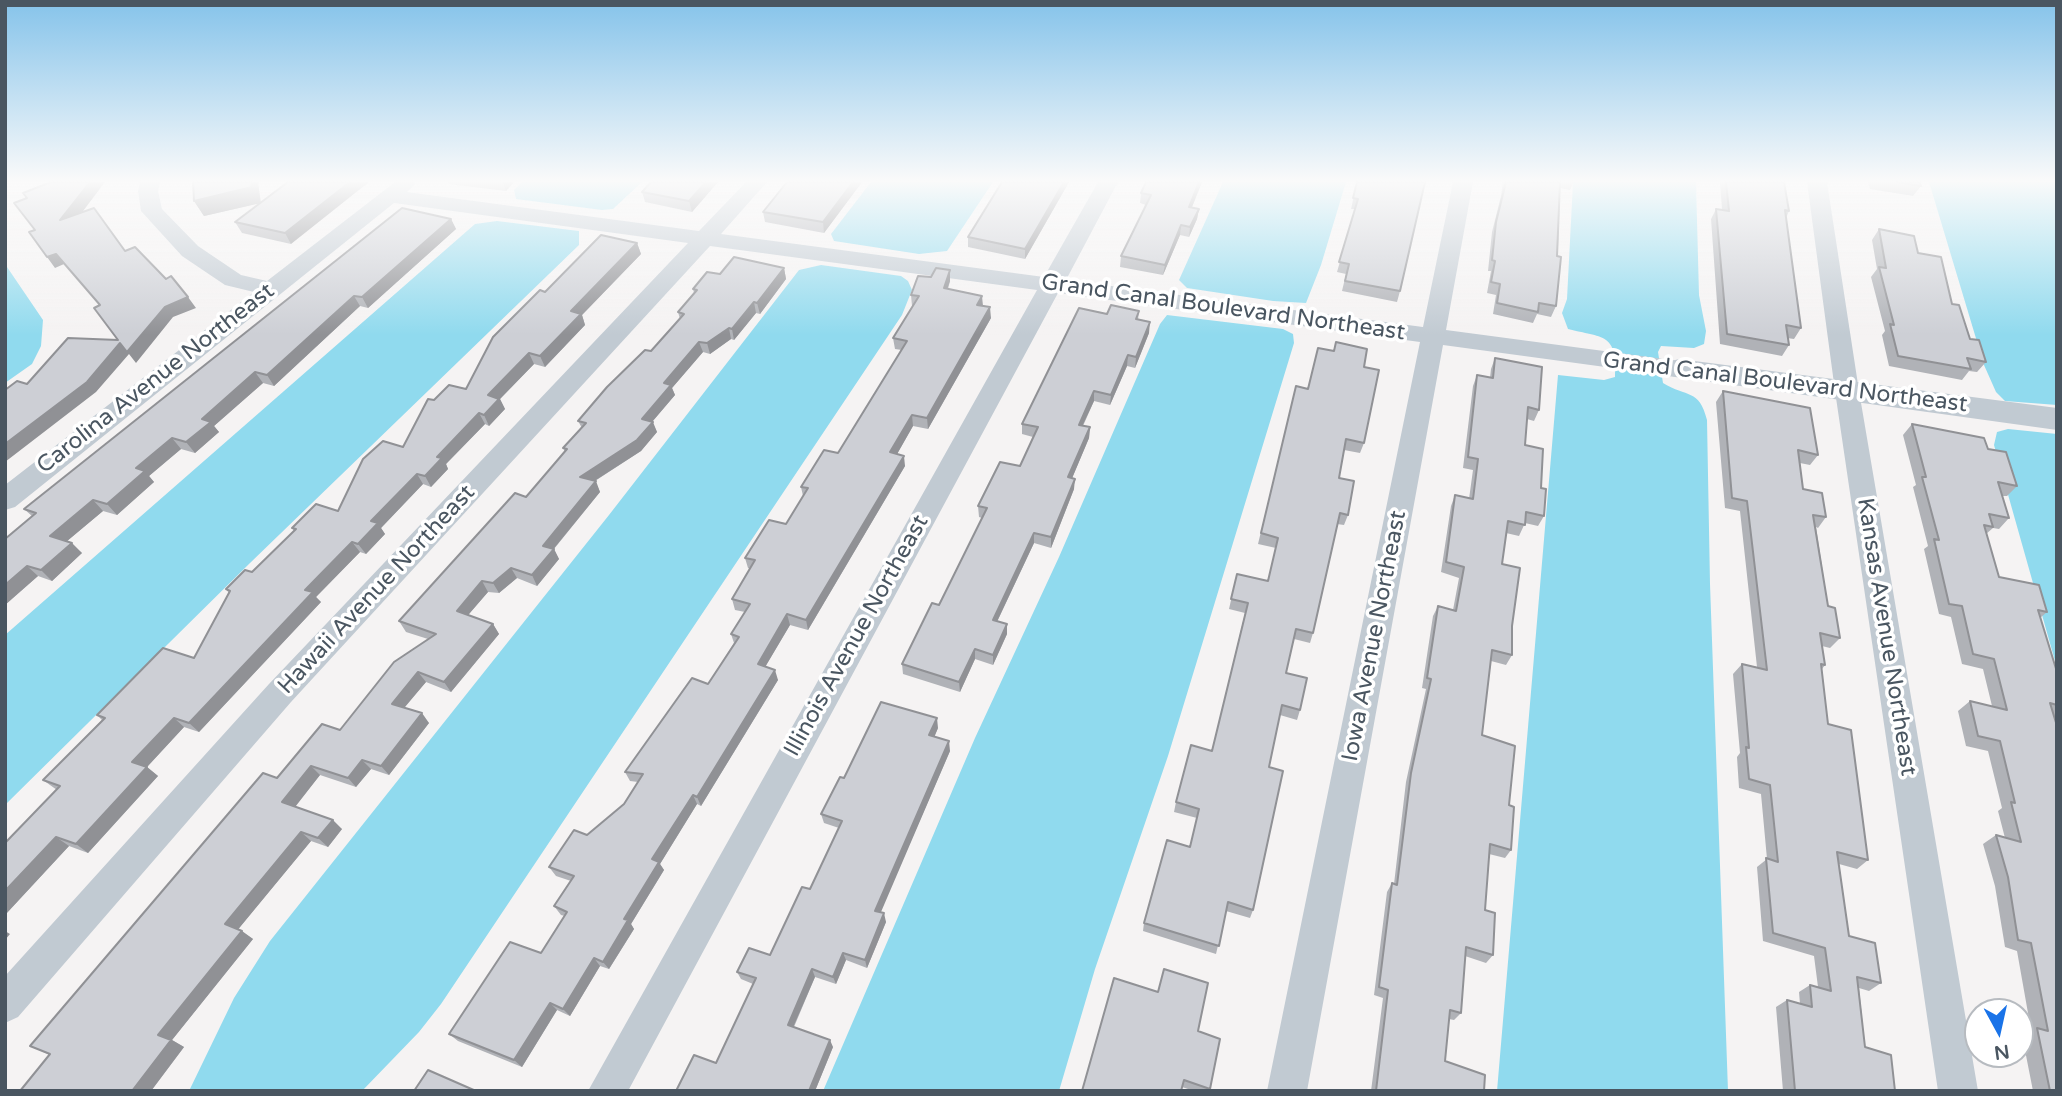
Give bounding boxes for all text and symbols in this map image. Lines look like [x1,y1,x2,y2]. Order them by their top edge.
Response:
street label: Grand Canal Boulevard Northeast [1039,269,1407,347]
street label: Carolina Avenue Northeast [32,278,280,480]
street label: Grand Canal Boulevard Northeast [1601,347,1969,419]
street label: Hawaii Avenue Northeast [273,480,481,700]
street label: Kansas Avenue Northeast [1850,496,1922,778]
street label: Iowa Avenue Northeast [1337,508,1413,764]
street label: Illinois Avenue Northeast [779,510,935,762]
north arrow [1964,998,2034,1068]
text: N [1993,1040,2011,1064]

